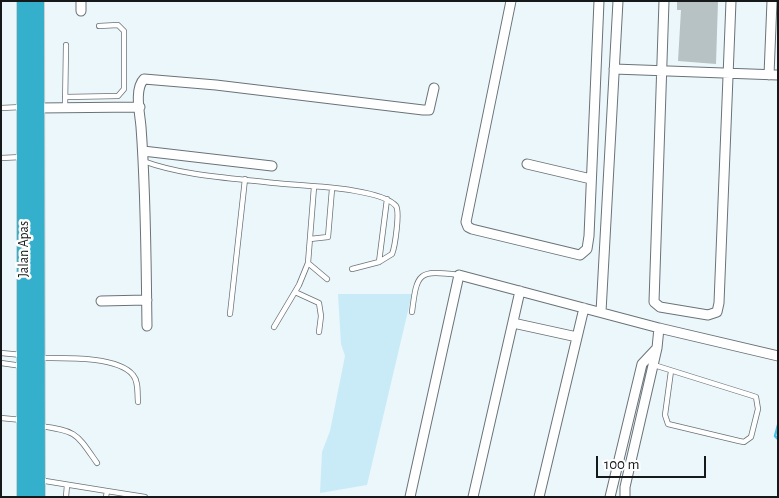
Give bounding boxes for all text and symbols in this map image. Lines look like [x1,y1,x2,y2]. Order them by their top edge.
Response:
street label: Jalan Apas [16,221,32,277]
scale bar [599,446,709,478]
text: 100 m [604,457,639,472]

